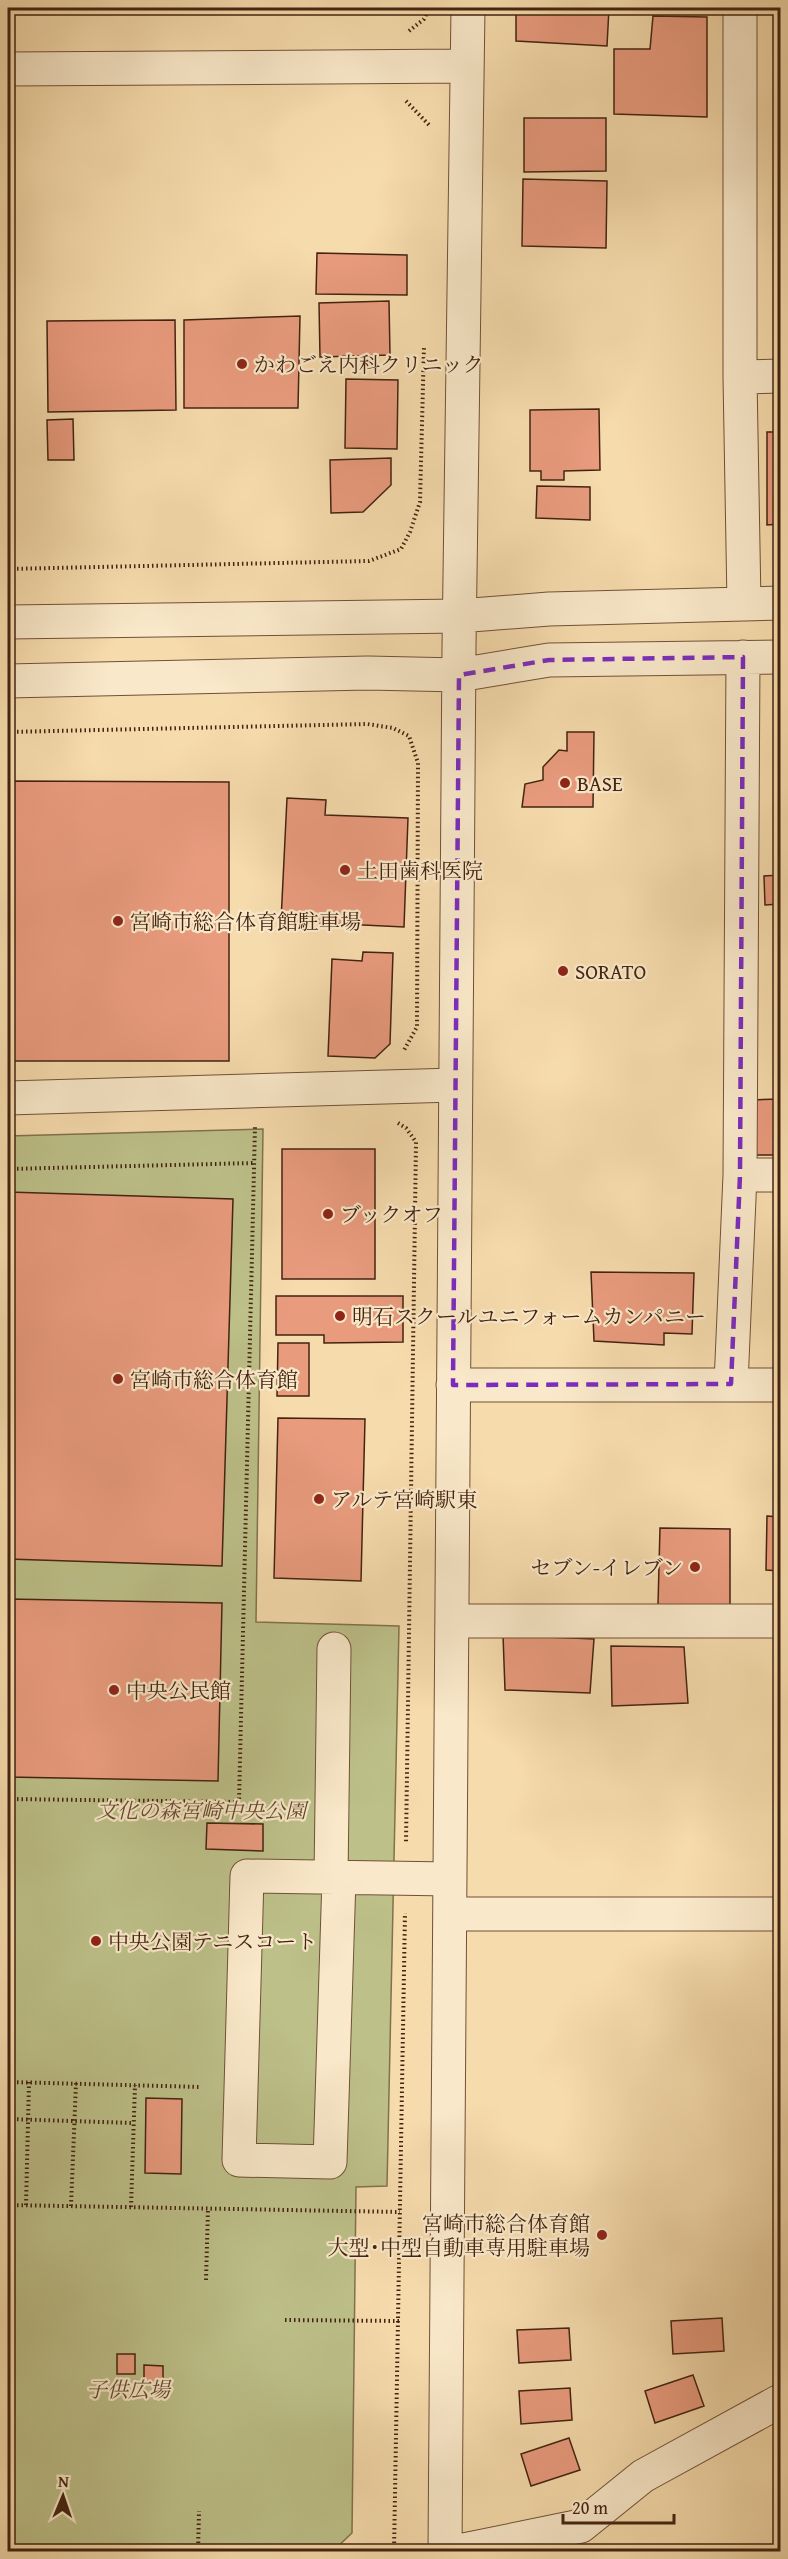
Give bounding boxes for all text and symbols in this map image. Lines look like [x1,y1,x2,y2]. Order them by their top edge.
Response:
place label: かわごえ内科クリニック [254,349,484,380]
marker: かわごえ内科クリニック [235,357,249,371]
place label: BASE [577,768,623,799]
marker: BASE [558,776,572,790]
place label: 土田歯科医院 [357,855,483,886]
marker: 土田歯科医院 [338,863,352,877]
place label: 宮崎市総合体育館駐車場 [130,906,361,937]
marker: 宮崎市総合体育館駐車場 [111,914,125,928]
place label: SORATO [575,956,646,987]
marker: SORATO [556,964,570,978]
place label: ブックオフ [340,1199,443,1230]
marker: ブックオフ [321,1207,335,1221]
place label: 明石スクールユニフォームカンパニー [352,1301,706,1332]
marker: 明石スクールユニフォームカンパニー [333,1309,347,1323]
place label: 宮崎市総合体育館 [130,1364,298,1395]
marker: 宮崎市総合体育館 [111,1372,125,1386]
place label: アルテ宮崎駅東 [331,1484,477,1515]
marker: アルテ宮崎駅東 [312,1492,326,1506]
place label: セブン-イレブン [530,1552,683,1583]
marker: セブン-イレブン [688,1560,702,1574]
place label: 中央公民館 [126,1675,231,1706]
marker: 中央公民館 [107,1683,121,1697]
park label: 文化の森宮崎中央公園 [96,1795,309,1826]
place label: 中央公園テニスコート [108,1926,317,1957]
marker: 中央公園テニスコート [89,1934,103,1948]
place label: 宮崎市総合体育館 大型･中型自動車専用駐車場 [328,2208,590,2263]
marker: 宮崎市総合体育館 大型･中型自動車専用駐車場 [595,2228,609,2242]
park label: 子供広場 [86,2374,172,2405]
north arrow [33,2466,93,2526]
text: N [58,2469,70,2493]
scale bar [563,2487,674,2525]
text: 20 m [572,2494,608,2521]

